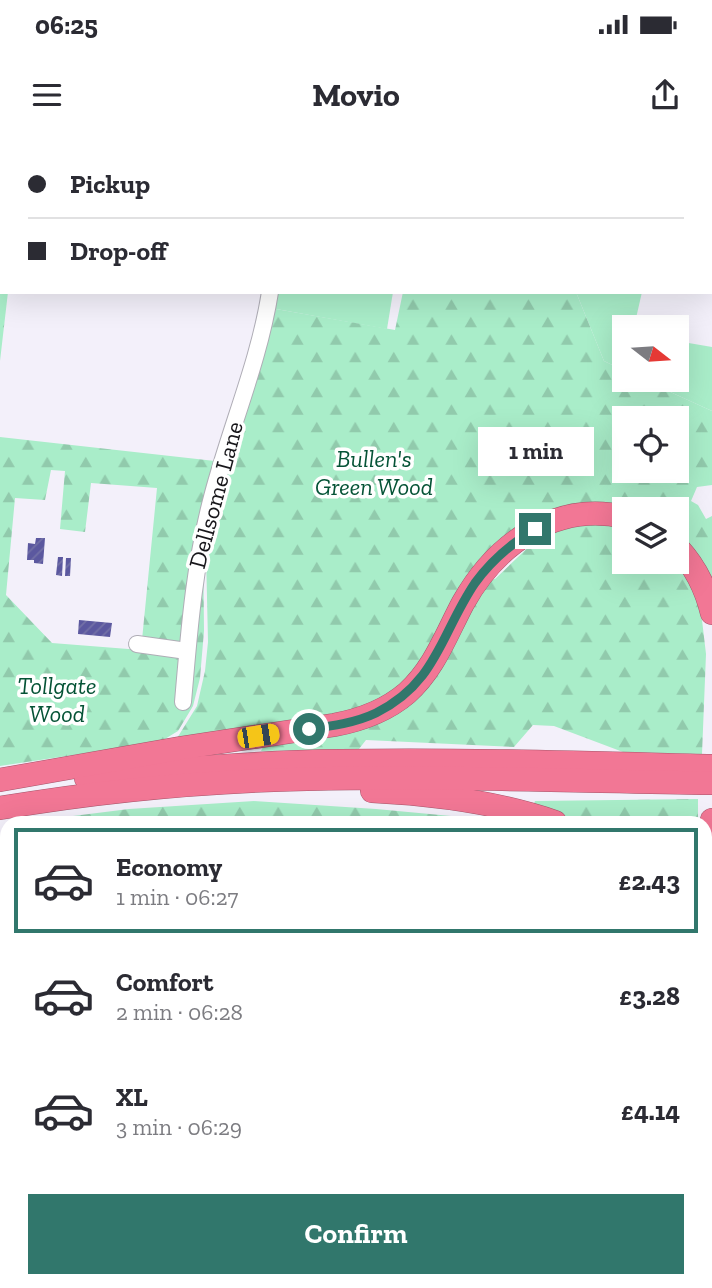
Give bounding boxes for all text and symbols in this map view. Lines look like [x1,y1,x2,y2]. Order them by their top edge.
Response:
text: 06:25 [35,9,98,41]
icon: menu [28,76,66,114]
text: Movio [312,76,400,114]
icon: share [646,76,684,114]
text: Pickup [70,168,150,200]
text: Drop-off [70,235,167,267]
north arrow [612,315,690,392]
map controls [612,315,689,574]
button: locate [612,406,689,483]
street label: Dellsome Lane [182,418,249,572]
callout: 1 min [477,428,593,476]
text: 1 min [509,437,563,465]
park label: Bullen's Green Wood [315,444,433,501]
button: layers [612,497,689,574]
route end [519,513,551,545]
park label: Tollgate Wood [17,671,97,728]
route start [293,713,325,745]
car [236,722,281,750]
icon: car [32,849,95,912]
text: Economy [116,851,222,883]
text: £2.43 [619,865,680,897]
text: 1 min · 06:27 [116,883,238,911]
icon: car [32,964,95,1027]
text: Comfort [116,966,213,998]
text: £3.28 [619,980,680,1012]
text: 2 min · 06:28 [116,998,243,1026]
icon: car [32,1079,95,1142]
text: XL [116,1081,148,1113]
text: £4.14 [621,1095,680,1127]
text: 3 min · 06:29 [116,1113,242,1141]
button: Confirm [28,1194,684,1274]

